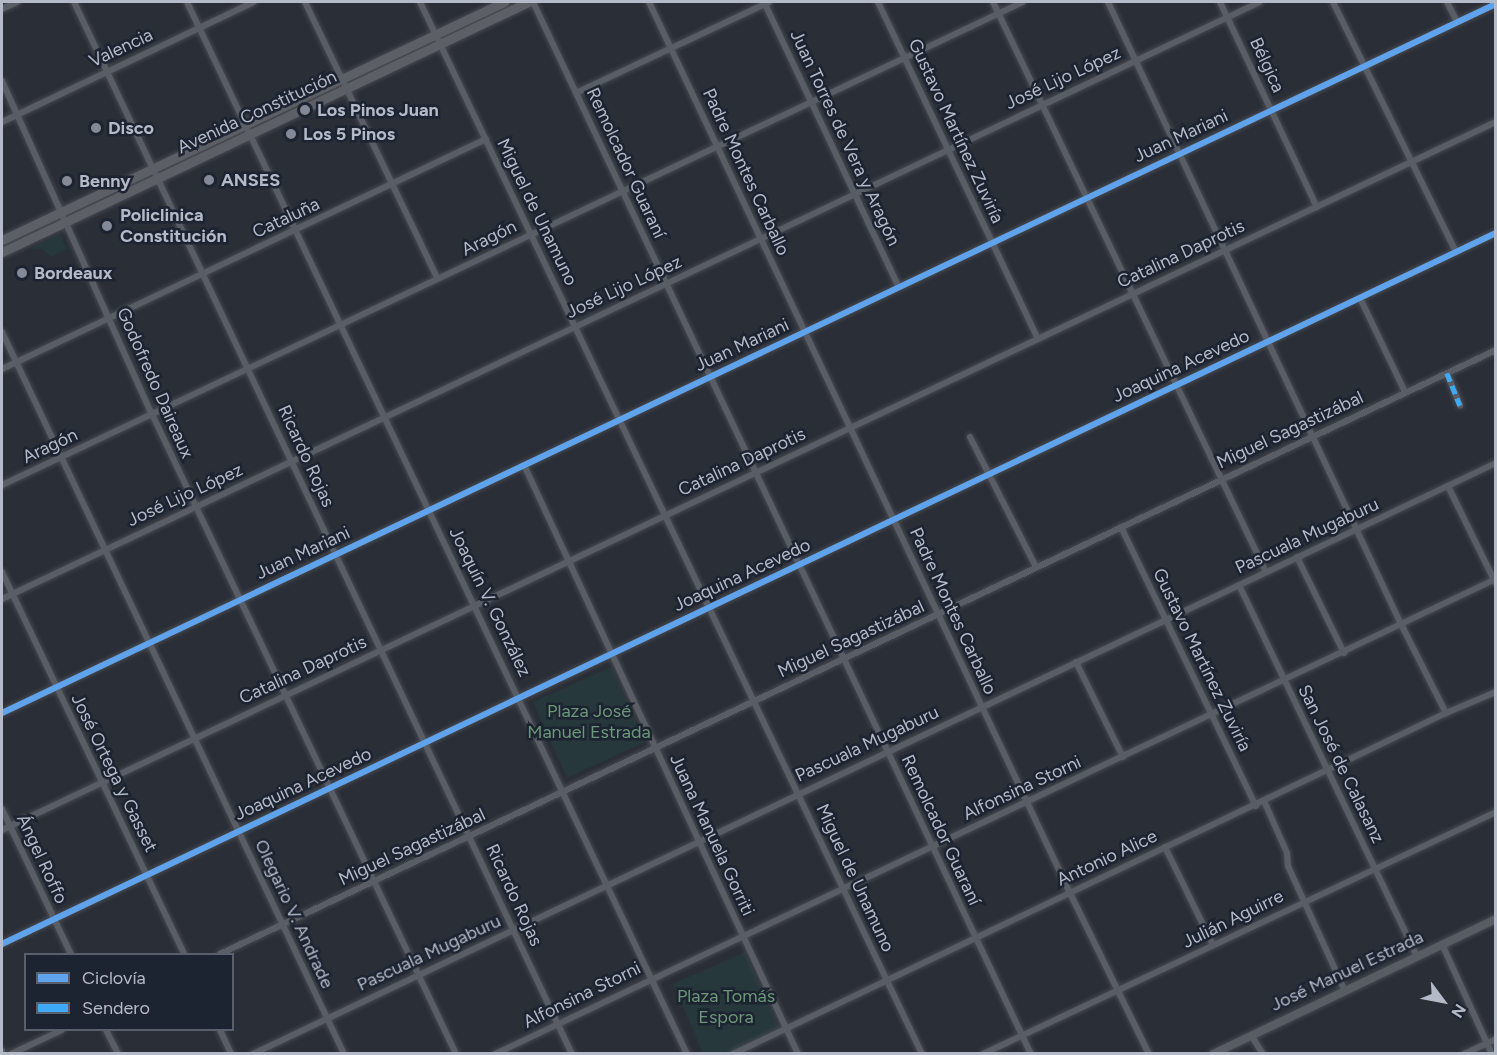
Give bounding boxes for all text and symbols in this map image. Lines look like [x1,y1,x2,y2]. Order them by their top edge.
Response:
street label: Valencia [86,24,156,72]
street label: Juan Torres de Vera y Aragón [785,27,905,249]
street label: Bélgica [1245,34,1289,96]
street label: Gustavo Martínez Zuviría [904,35,1008,227]
street label: José Lijo López [1002,42,1124,114]
street label: Avenida Constitución [174,66,340,158]
street label: Remolcador Guaraní [582,84,670,242]
street label: Padre Montes Carballo [698,85,794,259]
place label: Los Pinos Juan [317,99,439,121]
marker: Los Pinos Juan [298,103,312,117]
street label: Juan Mariani [1131,105,1231,167]
place label: Disco [108,117,154,139]
marker: Disco [89,121,103,135]
place label: Los 5 Pinos [303,123,395,145]
marker: Los 5 Pinos [284,127,298,141]
street label: Miguel de Unamuno [492,135,582,289]
place label: ANSES [221,169,280,191]
place label: Benny [79,170,131,192]
marker: ANSES [202,173,216,187]
marker: Benny [60,174,74,188]
street label: Cataluña [249,193,323,243]
place label: Policlinica Constitución [120,205,227,248]
street label: Aragón [458,215,520,261]
street label: Catalina Daprotis [1114,215,1248,293]
marker: Policlinica Constitución [98,217,116,235]
street label: José Lijo López [563,251,685,323]
place label: Bordeaux [34,262,112,284]
marker: Bordeaux [15,266,29,280]
street label: Godofredo Daireaux [112,304,198,462]
street label: Juan Mariani [692,314,792,376]
street label: Joaquina Acevedo [1109,325,1253,407]
street label: Miguel Sagastizábal [1213,387,1367,473]
street label: Ricardo Rojas [273,402,339,510]
street label: Catalina Daprotis [675,423,809,501]
street label: Aragón [19,424,81,468]
street label: José Lijo López [124,459,246,531]
street label: Pascuala Mugaburu [1232,493,1382,579]
street label: Juan Mariani [253,522,353,584]
street label: Joaquín V. González [444,524,536,680]
street label: Padre Montes Carballo [905,524,1001,698]
street label: Joaquina Acevedo [670,534,814,616]
street label: Gustavo Martínez Zuviría [1148,565,1256,755]
street label: Miguel Sagastizábal [774,596,928,682]
street label: Catalina Daprotis [236,631,370,709]
street label: San José de Calasanz [1293,681,1389,847]
street label: José Ortega y Gasset [66,690,162,856]
park label: Plaza José Manuel Estrada [527,701,651,744]
street label: Pascuala Mugaburu [792,701,942,787]
street label: Joaquina Acevedo [231,743,375,825]
street label: Juana Manuela Gorriti [665,751,759,919]
street label: Remolcador Guaraní [897,751,985,909]
street label: Alfonsina Storni [959,751,1085,825]
street label: Miguel de Unamuno [811,801,899,955]
street label: Miguel Sagastizábal [335,804,489,890]
street label: Ángel Roffo [12,811,72,907]
street label: Antonio Alice [1053,825,1161,891]
street label: Olegario V. Andrade [250,836,338,992]
street label: Ricardo Rojas [481,841,547,949]
street label: Julián Aguirre [1179,885,1287,953]
street label: Pascuala Mugaburu [354,910,504,996]
street label: José Manuel Estrada [1267,926,1427,1016]
legend [24,953,234,1031]
street label: Alfonsina Storni [520,957,644,1033]
text: Ciclovía [82,967,146,989]
north arrow [1413,971,1473,1031]
park label: Plaza Tomás Espora [677,986,775,1028]
text: Sendero [82,997,150,1019]
text: N [1447,1001,1470,1021]

